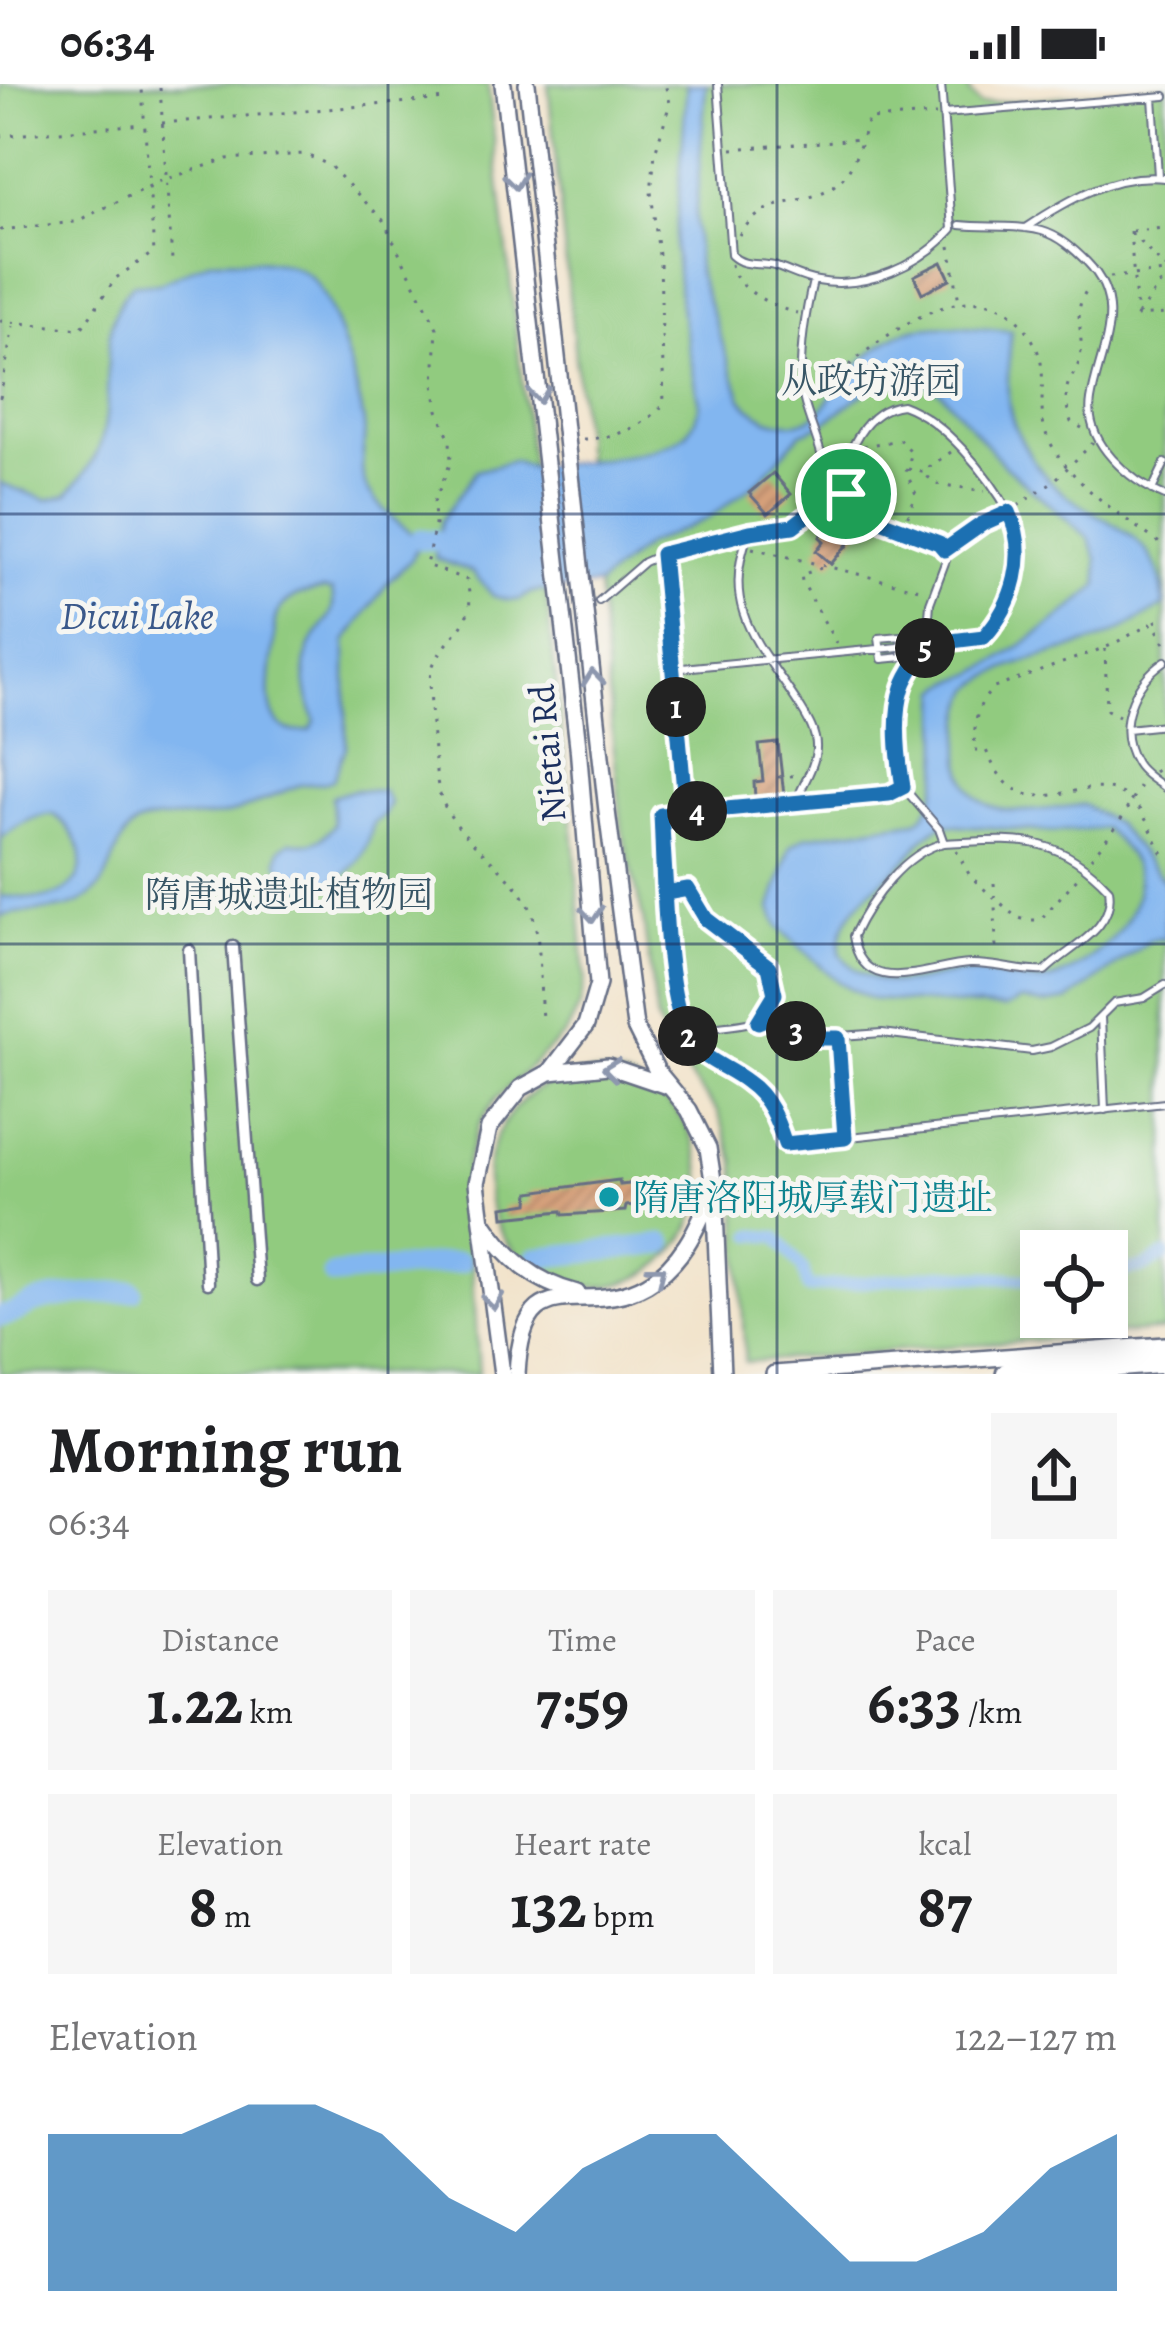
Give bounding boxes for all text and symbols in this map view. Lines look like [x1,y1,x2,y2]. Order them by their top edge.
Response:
text: 06:34 [60,11,155,73]
one-way arrow [501,171,527,191]
park label: 从政坊游园 [781,356,961,405]
one-way arrow [526,386,551,405]
pin [795,443,897,545]
icon: arrive [813,461,879,527]
water label: Dicui Lake [60,589,214,642]
pin: 5 [895,618,955,678]
text: 5 [918,625,932,670]
one-way arrow [581,669,607,688]
pin: 1 [646,677,706,737]
street label: Nietai Rd [517,681,577,824]
text: 1 [670,684,682,729]
pin: 4 [667,781,727,841]
text: 4 [689,788,705,833]
park label: 隋唐城遗址植物园 [145,870,433,919]
one-way arrow [579,905,604,924]
pin: 3 [766,1001,826,1061]
pin: 2 [658,1006,718,1066]
text: 3 [789,1008,803,1053]
text: 2 [680,1013,696,1058]
one-way arrow [601,1057,621,1083]
place label: 隋唐洛阳城厚载门遗址 [633,1173,993,1222]
marker: 隋唐洛阳城厚载门遗址 [596,1184,622,1210]
map controls [1020,1230,1128,1338]
button: locate [1020,1230,1128,1338]
one-way arrow [644,1266,666,1287]
one-way arrow [479,1291,505,1311]
text: Morning run [48,1405,403,1495]
button: share [991,1413,1117,1539]
text: 06:34 [48,1495,130,1548]
text: Distance [161,1617,279,1662]
text: Time [548,1617,617,1662]
text: Pace [914,1617,975,1662]
text: 1.22 [147,1662,243,1744]
text: 7:59 [536,1662,629,1744]
text: 6:33 [867,1662,961,1744]
text: km [243,1689,293,1734]
text: /km [961,1689,1022,1734]
text: Elevation [157,1821,283,1866]
text: Heart rate [514,1821,651,1866]
text: kcal [918,1821,971,1866]
text: 8 [189,1866,218,1948]
text: 132 [510,1866,587,1948]
text: 87 [918,1866,972,1948]
text: m [218,1893,252,1938]
text: bpm [587,1893,655,1938]
text: Elevation [48,2010,198,2063]
text: 122–127 m [954,2010,1117,2063]

